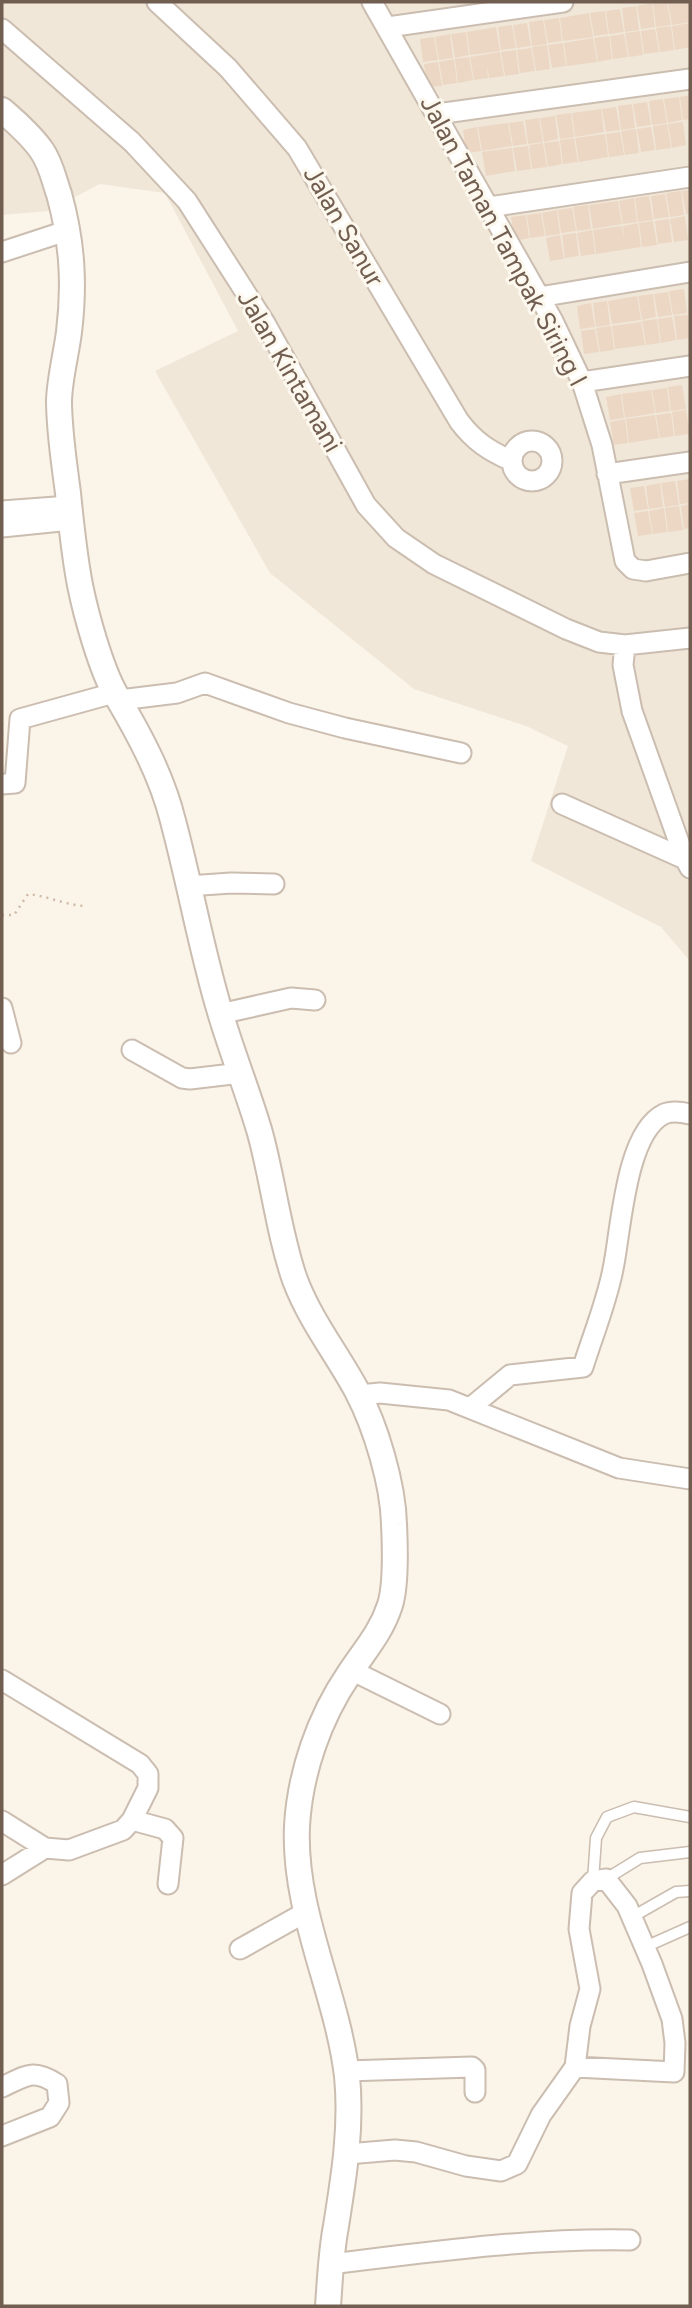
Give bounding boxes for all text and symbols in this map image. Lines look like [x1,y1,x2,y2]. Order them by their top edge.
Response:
street label: Jalan Taman Tampak Siring I [414,90,594,392]
street label: Jalan Sanur [297,160,391,292]
street label: Jalan Kintamani [231,284,349,458]

